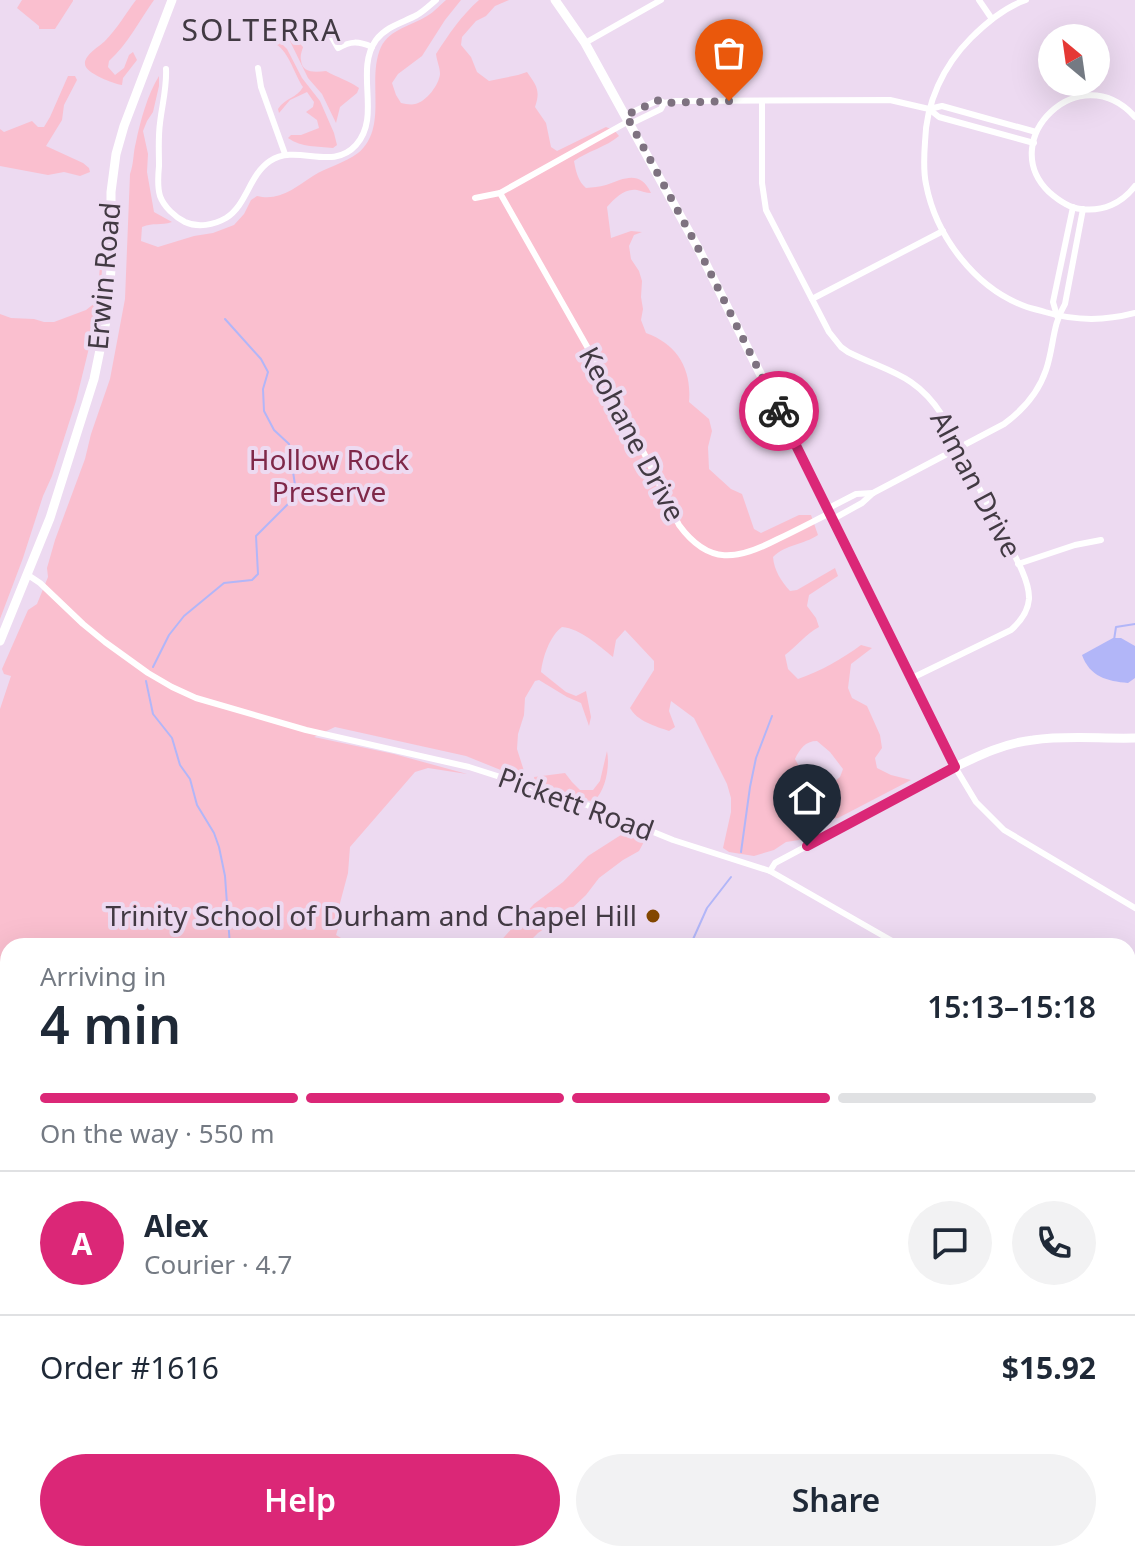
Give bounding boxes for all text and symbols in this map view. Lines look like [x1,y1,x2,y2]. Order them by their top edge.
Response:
district label: SOLTERRA [182,9,342,50]
pin [695,19,763,101]
north arrow [1038,24,1110,96]
map controls [1038,24,1110,96]
icon: bag [707,31,751,75]
street label: Erwin Road [78,200,128,351]
street label: Keohane Drive [571,340,695,528]
courier [739,371,819,451]
icon: bike [757,389,801,433]
street label: Alman Drive [922,404,1031,563]
park label: Hollow Rock Preserve [249,440,409,510]
street label: Pickett Road [493,757,659,849]
pin [773,764,841,846]
icon: home [785,776,829,820]
place label: Trinity School of Durham and Chapel Hill [106,896,637,934]
marker: Trinity School of Durham and Chapel Hill [644,907,662,925]
text: Arriving in [40,958,166,994]
text: 15:13–15:18 [927,986,1096,1027]
text: 4 min [40,988,181,1059]
text: On the way · 550 m [40,1115,274,1151]
button: chat [908,1201,992,1285]
button: phone [1012,1201,1096,1285]
text: Alex [144,1205,208,1246]
text: A [72,1223,92,1264]
text: Courier · 4.7 [144,1246,292,1282]
text: Order #1616 [40,1347,219,1388]
text: $15.92 [1002,1347,1096,1388]
button: Help [40,1454,560,1546]
button: Share [576,1454,1096,1546]

